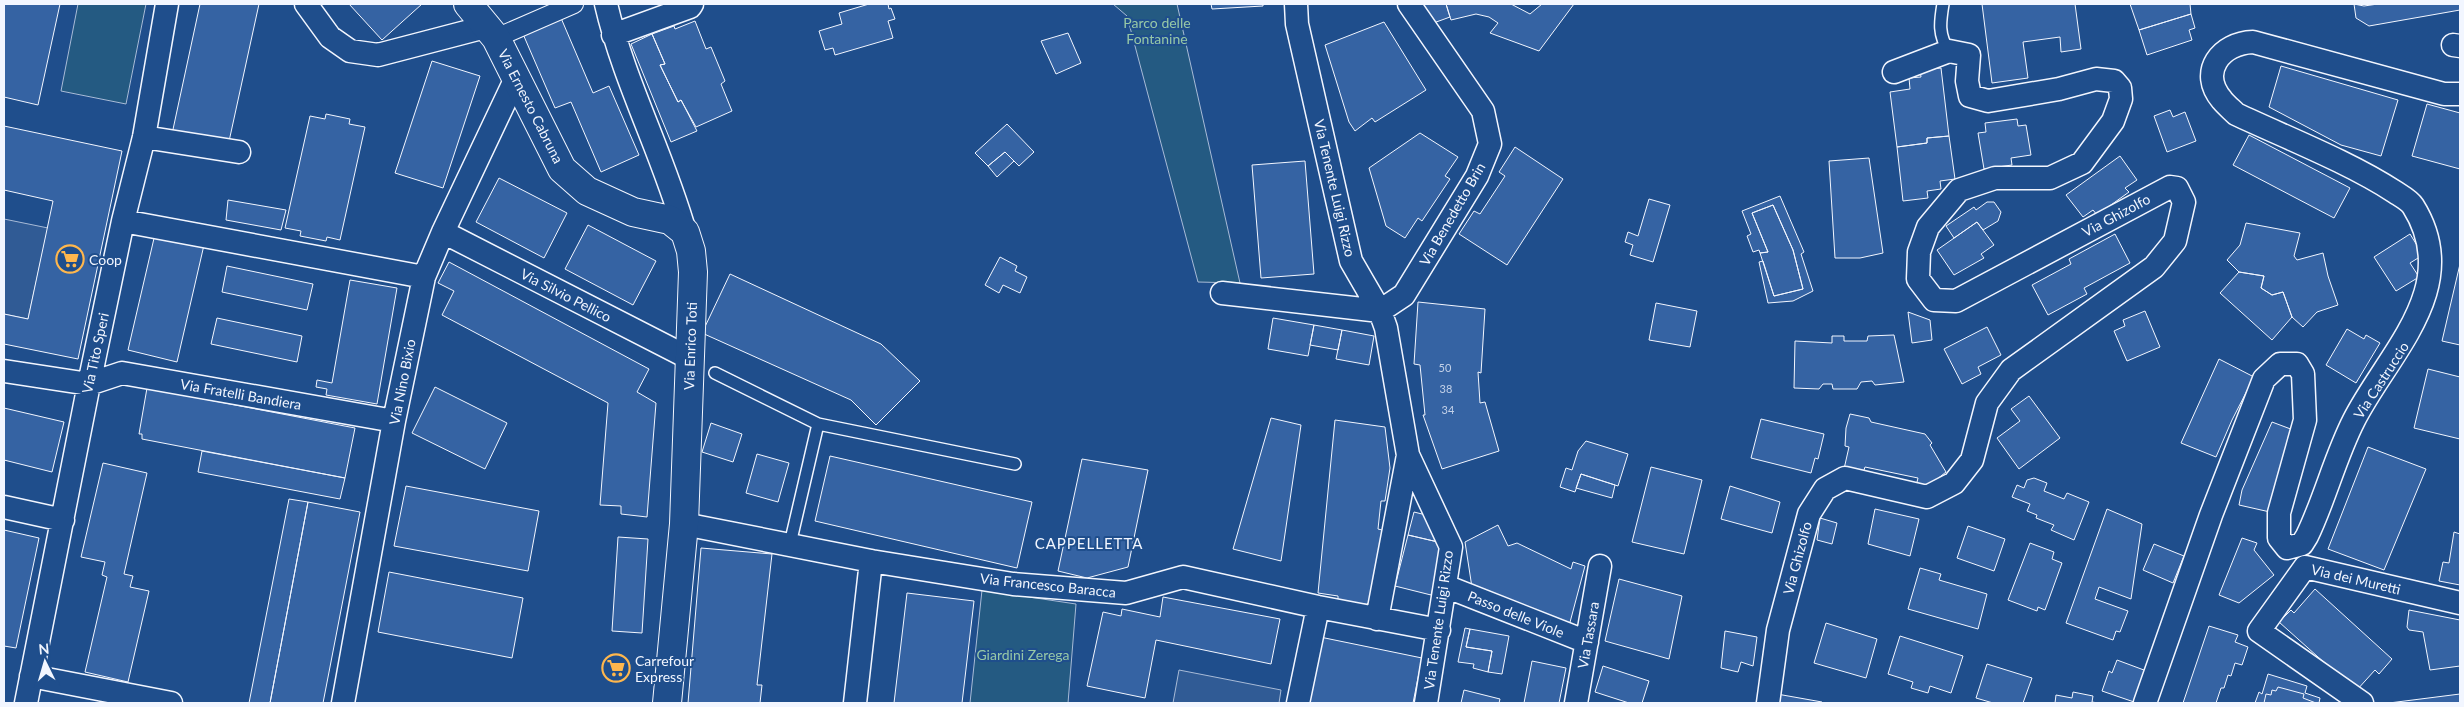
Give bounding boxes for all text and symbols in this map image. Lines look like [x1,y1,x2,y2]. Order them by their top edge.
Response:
park label: Parco delle Fontanine [1123,14,1191,47]
street label: Via Ernesto Cabruna [495,46,567,166]
street label: Via Tenente Luigi Rizzo [1311,118,1359,258]
street label: Via Benedetto Brin [1416,159,1488,269]
street label: Via Ghizolfo [2079,190,2153,240]
supermarket icon: Coop [55,244,85,274]
place label: Coop [89,251,122,268]
street label: Via Silvio Pellico [518,265,614,325]
street label: Via Enrico Toti [680,302,700,390]
street label: Via Tito Speri [78,311,112,395]
street label: Via Nino Bixio [385,338,419,426]
street label: Via Castruccio [2350,338,2412,422]
house number: 50 [1439,361,1452,374]
street label: Via Fratelli Bandiera [179,375,303,413]
house number: 38 [1440,382,1452,395]
house number: 34 [1442,403,1455,416]
street label: Via Ghizolfo [1779,520,1815,596]
district label: CAPPELLETTA [1035,534,1143,552]
street label: Via Tenente Luigi Rizzo [1420,549,1456,691]
street label: Via dei Muretti [2310,560,2402,598]
street label: Via Francesco Baracca [979,569,1117,601]
street label: Passo delle Viole [1465,587,1567,641]
street label: Via Tassara [1574,600,1602,670]
north arrow [20,637,70,687]
text: N [38,640,50,657]
park label: Giardini Zerega [976,646,1070,663]
place label: Carrefour Express [635,652,694,685]
supermarket icon: Carrefour Express [601,653,631,683]

